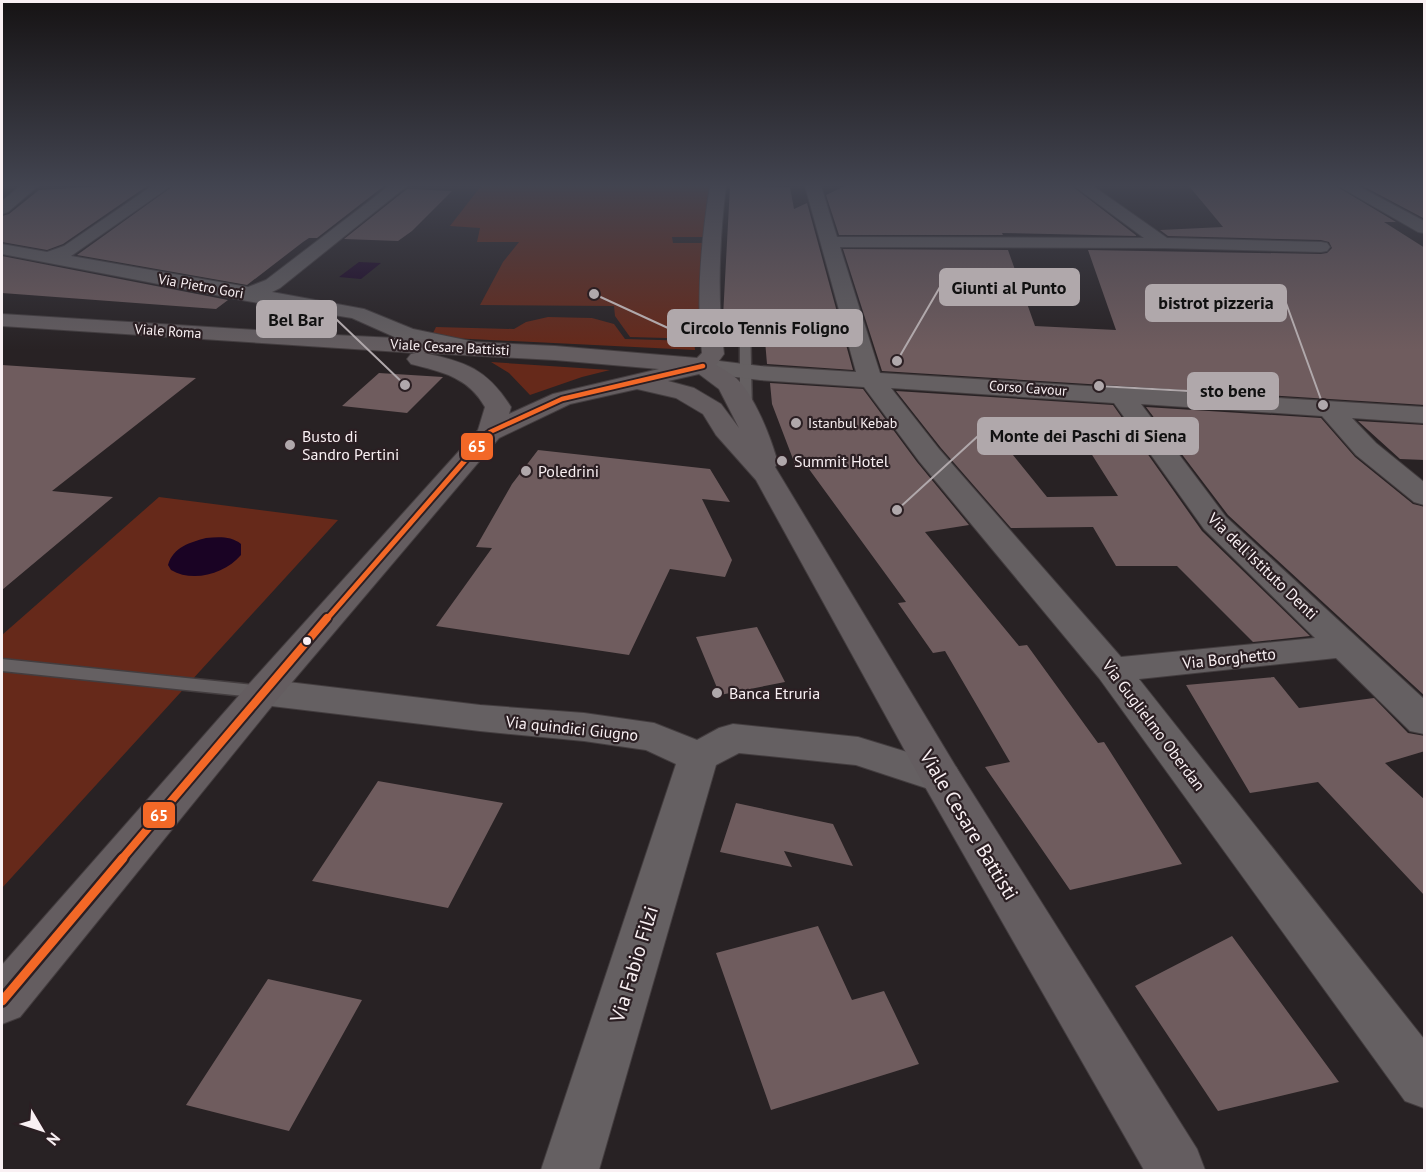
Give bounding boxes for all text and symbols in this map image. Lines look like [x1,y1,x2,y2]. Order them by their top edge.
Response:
street label: Via Pietro Gori [156,269,245,302]
callout: Giunti al Punto [940,269,1079,305]
text: Giunti al Punto [952,276,1067,299]
callout: bistrot pizzeria [1146,285,1286,321]
text: bistrot pizzeria [1158,291,1274,314]
callout: Bel Bar [257,301,336,337]
text: Bel Bar [268,308,324,331]
callout: Circolo Tennis Foligno [668,310,862,346]
text: Circolo Tennis Foligno [681,316,850,339]
street label: Viale Roma [133,320,202,342]
street label: Viale Cesare Battisti [389,335,510,359]
callout: sto bene [1188,373,1278,409]
street label: Corso Cavour [988,376,1068,400]
text: sto bene [1200,379,1266,402]
place label: Istanbul Kebab [808,414,897,432]
marker: Istanbul Kebab [789,416,803,430]
callout: Monte dei Paschi di Siena [978,418,1198,454]
text: Monte dei Paschi di Siena [990,424,1186,447]
place label: Busto di Sandro Pertini [302,426,399,464]
line badge: 65 [460,432,494,461]
text: 65 [468,436,486,456]
marker: Busto di Sandro Pertini [283,438,297,452]
place label: Summit Hotel [794,451,889,471]
marker: Summit Hotel [775,454,789,468]
place label: Poledrini [538,461,599,481]
marker: Poledrini [519,464,533,478]
street label: Via dell'Istituto Denti [1203,508,1322,624]
unlabelled marker [301,635,313,647]
street label: Via Borghetto [1180,643,1277,673]
street label: Via Guglielmo Oberdan [1098,655,1210,794]
place label: Banca Etruria [729,683,820,703]
marker: Banca Etruria [710,686,724,700]
street label: Via quindici Giugno [504,711,639,745]
street label: Viale Cesare Battisti [913,744,1024,905]
line badge: 65 [142,801,176,829]
text: 65 [150,805,168,825]
street label: Via Fabio Filzi [604,903,664,1026]
north arrow [12,1100,72,1160]
text: N [43,1129,65,1150]

